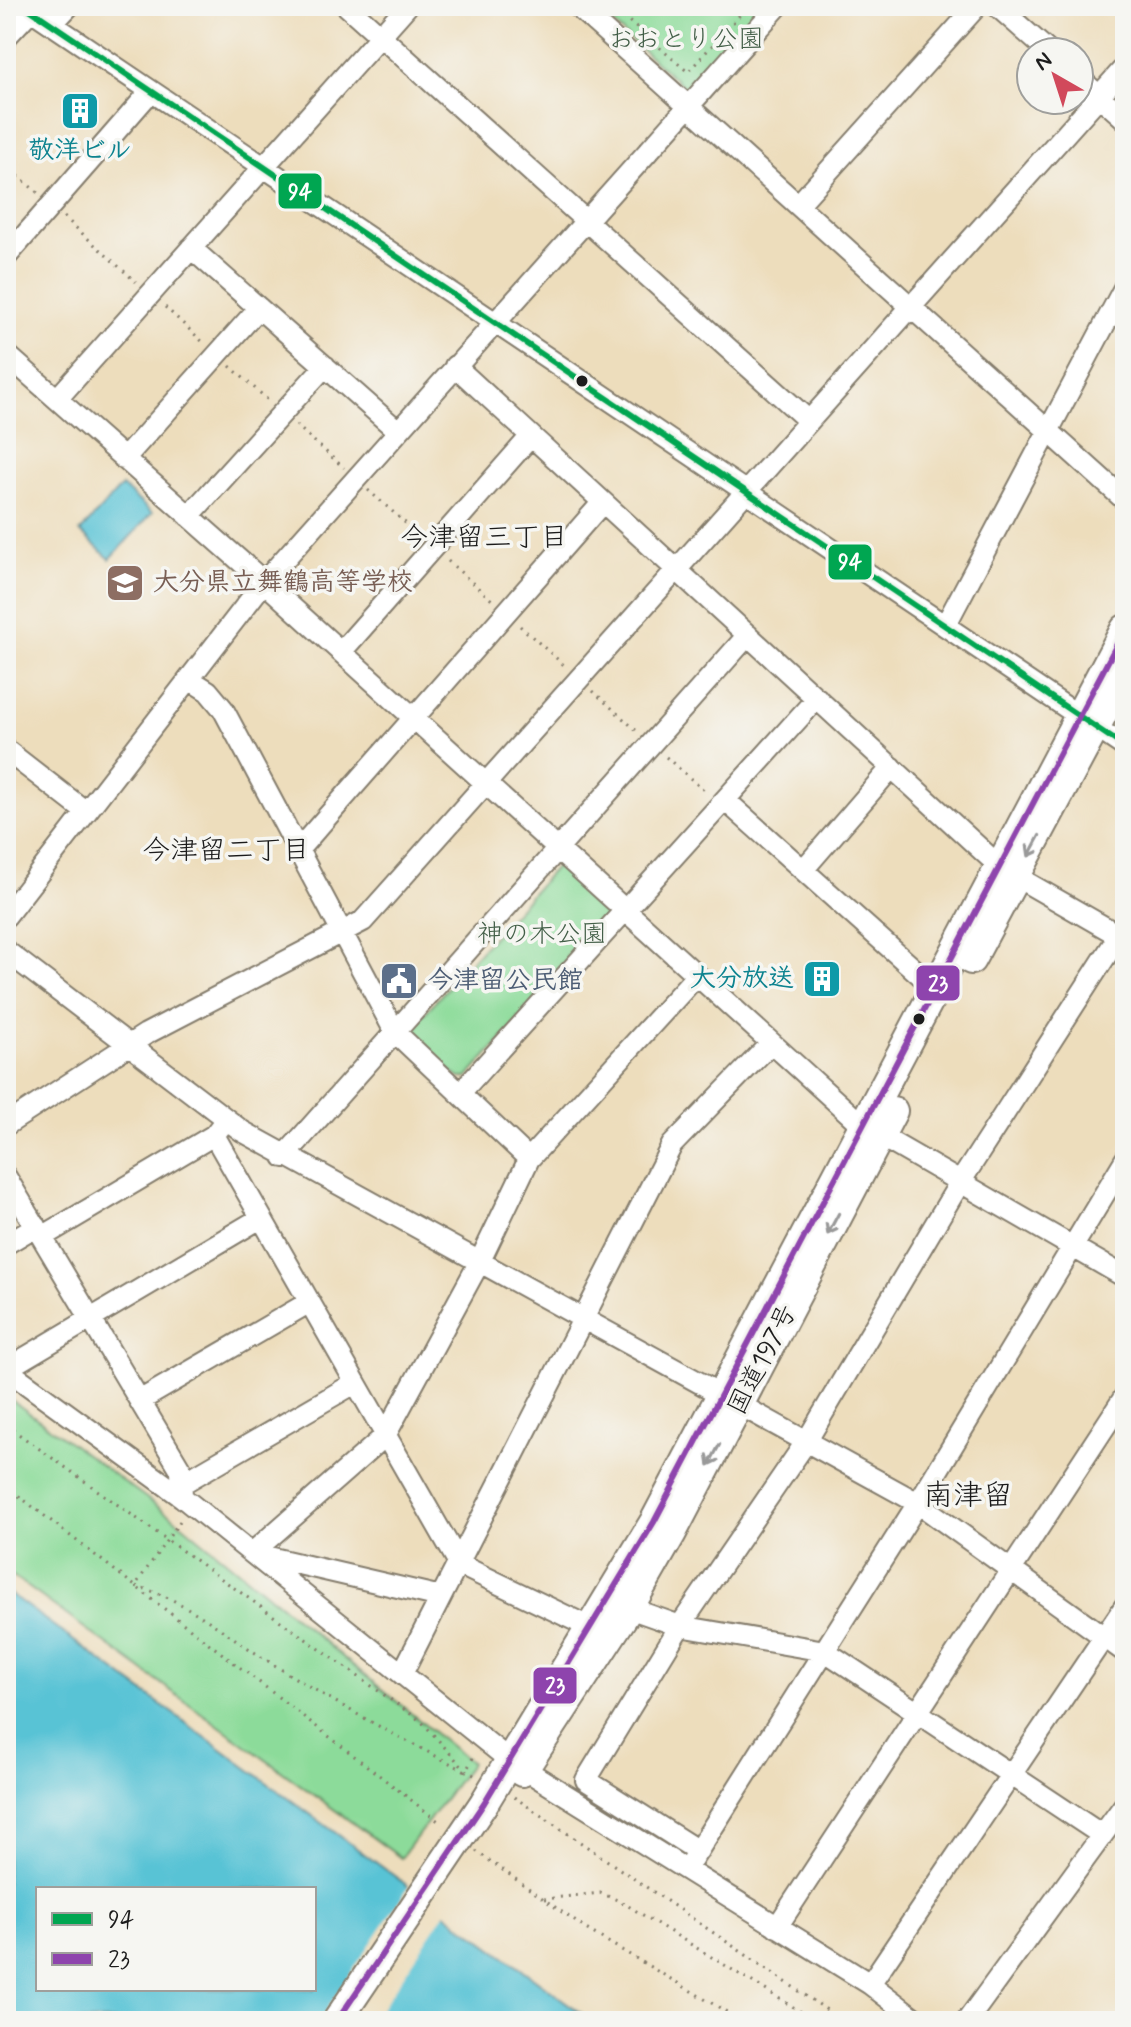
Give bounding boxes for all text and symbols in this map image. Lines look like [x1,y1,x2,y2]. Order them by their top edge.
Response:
park label: おおとり公園 [608,23,764,57]
north arrow [1015,36,1095,116]
text: N [1029,47,1058,78]
building icon: 敬洋ビル [59,90,101,132]
place label: 敬洋ビル [28,134,132,168]
line badge: 94 [277,172,323,210]
text: 94 [288,179,313,207]
unlabelled marker [574,373,590,389]
district label: 今津留三丁目 [400,520,568,557]
line badge: 94 [827,543,873,581]
text: 94 [838,549,863,577]
school or university icon: 大分県立舞鶴高等学校 [104,562,146,604]
place label: 大分県立舞鶴高等学校 [153,566,413,600]
district label: 今津留二丁目 [142,833,310,870]
one-way arrow [1025,833,1041,857]
park label: 神の木公園 [477,918,607,952]
building icon: 大分放送 [801,958,843,1000]
public building icon: 今津留公民館 [378,960,420,1002]
place label: 大分放送 [690,962,794,996]
place label: 今津留公民館 [427,964,583,998]
line badge: 23 [915,964,961,1002]
text: 23 [928,971,949,999]
unlabelled marker [911,1011,927,1027]
one-way arrow [825,1212,841,1235]
street label: 国道197号 [721,1299,805,1421]
one-way arrow [705,1442,721,1466]
district label: 南津留 [923,1477,1013,1516]
line badge: 23 [532,1666,578,1705]
text: 23 [545,1673,566,1701]
legend [36,1887,316,1991]
text: 94 [108,1905,134,1936]
text: 23 [108,1945,130,1976]

